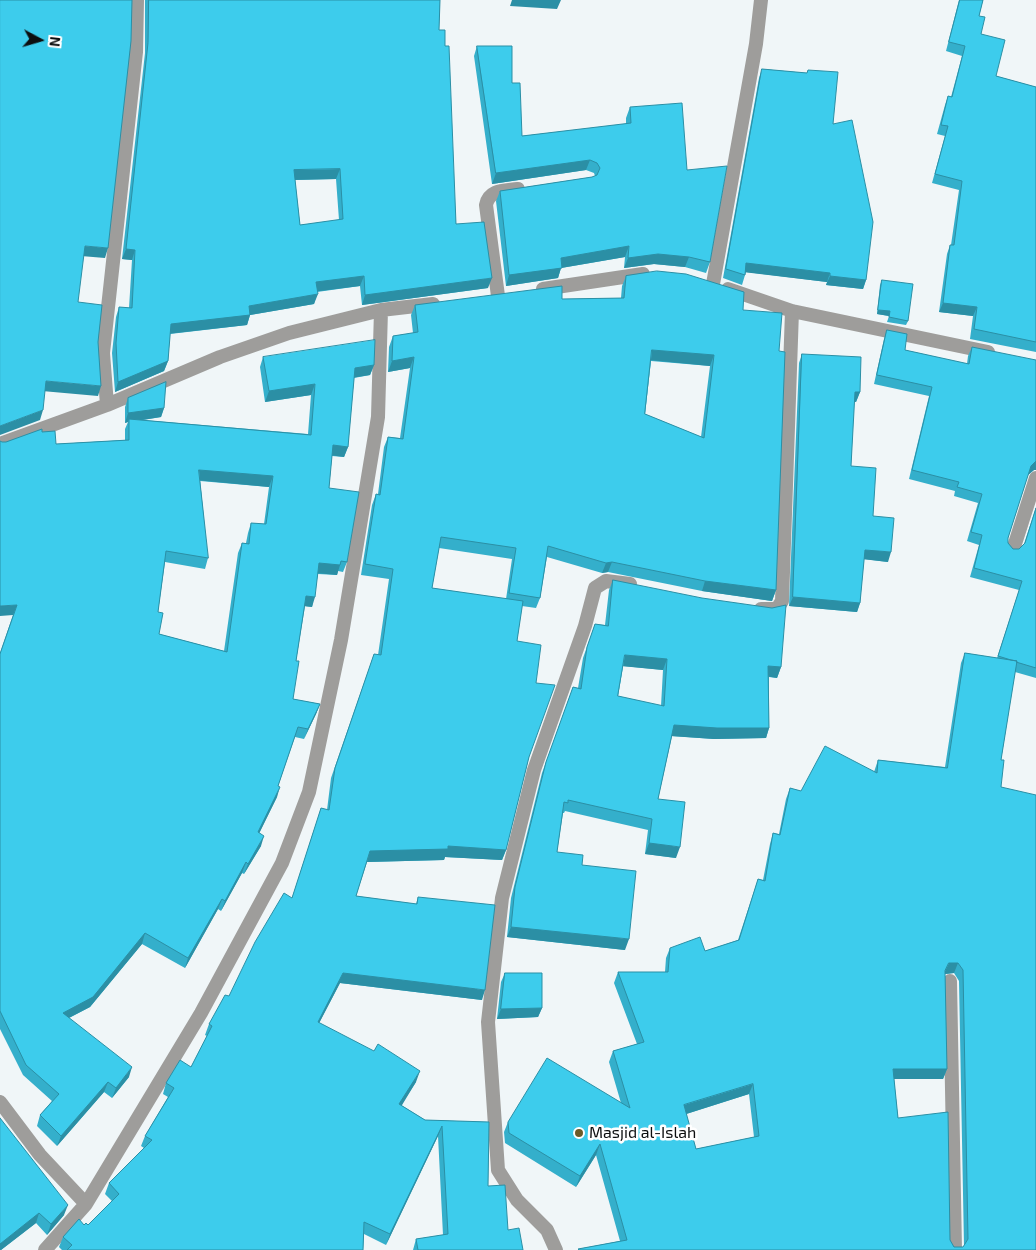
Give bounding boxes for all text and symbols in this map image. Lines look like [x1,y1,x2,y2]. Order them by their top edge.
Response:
north arrow [15,15,65,65]
text: N [46,36,64,48]
place label: Masjid al-Islah [589,1123,696,1143]
marker: Masjid al-Islah [573,1127,585,1139]

